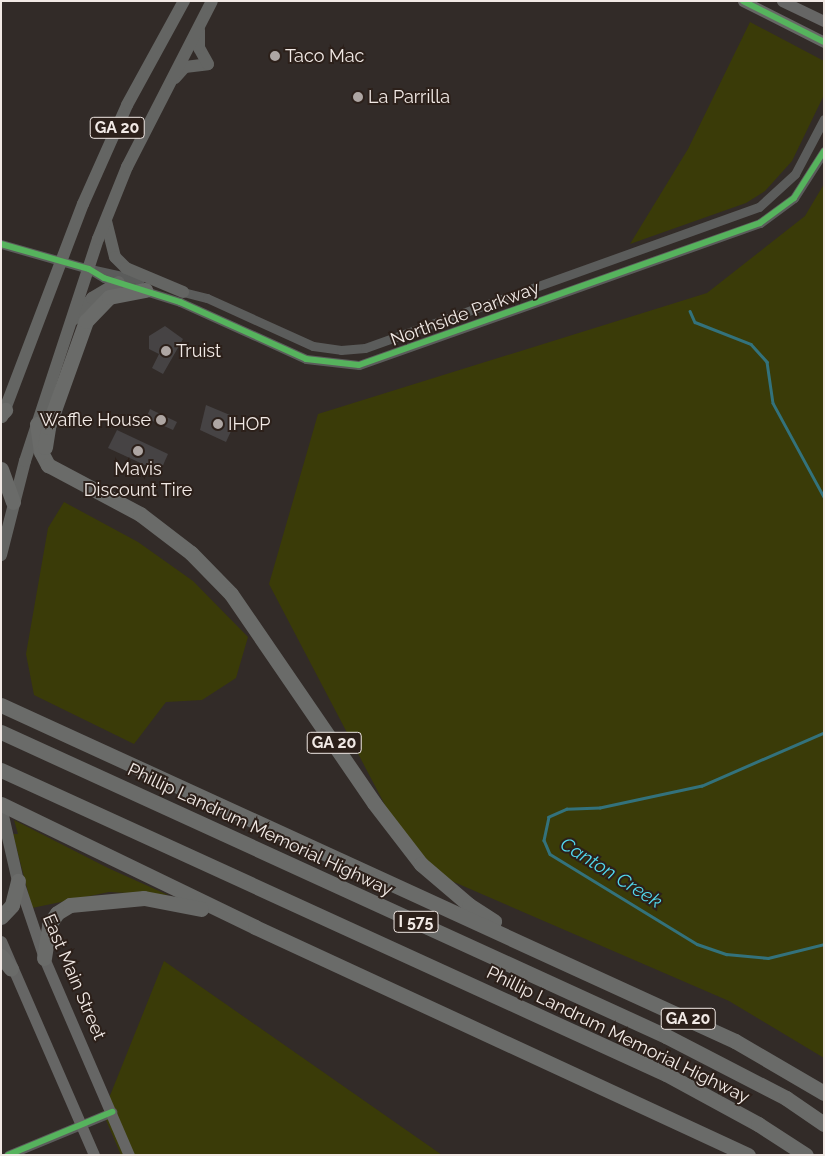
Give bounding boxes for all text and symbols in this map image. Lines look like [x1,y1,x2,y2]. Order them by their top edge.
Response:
place label: Taco Mac [285,45,364,67]
marker: Taco Mac [269,50,281,62]
place label: La Parrilla [368,86,450,108]
marker: La Parrilla [352,91,364,103]
road number: GA 20 [88,115,146,142]
street label: Northside Parkway [388,277,542,351]
place label: Truist [176,340,221,362]
marker: Truist [160,345,172,357]
place label: Waffle House [40,409,151,431]
place label: IHOP [228,413,270,435]
marker: Waffle House [155,414,167,426]
marker: IHOP [212,418,224,430]
marker: Mavis Discount Tire [132,445,144,457]
place label: Mavis Discount Tire [83,459,193,502]
road number: GA 20 [305,730,363,756]
street label: Phillip Landrum Memorial Highway [124,759,396,901]
water label: Canton Creek [556,833,666,913]
road number: I 575 [394,909,438,936]
street label: East Main Street [38,911,110,1043]
street label: Phillip Landrum Memorial Highway [483,962,753,1108]
road number: GA 20 [659,1006,717,1032]

